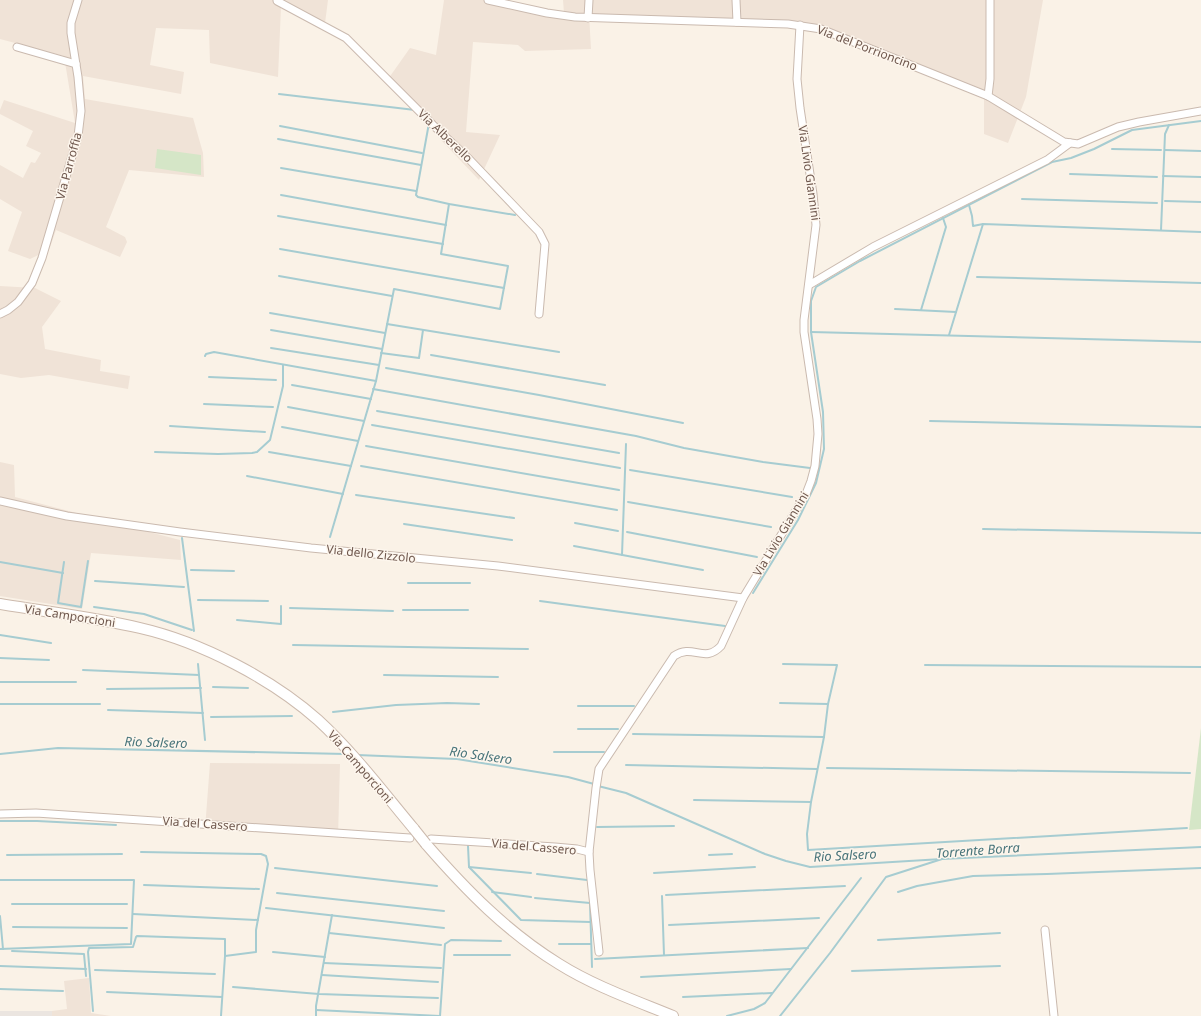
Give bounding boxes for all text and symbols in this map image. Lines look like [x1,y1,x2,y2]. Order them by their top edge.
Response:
street label: Via del Porrioncino [815,21,920,75]
street label: Via Alberello [414,105,476,166]
street label: Via Livio Giannini [794,124,825,222]
street label: Via Parroffia [51,130,86,201]
street label: Via Livio Giannini [749,488,813,579]
street label: Via dello Zizzolo [326,540,417,567]
street label: Via Camporcioni [23,600,117,631]
street label: Via Camporcioni [324,727,397,807]
water label: Rio Salsero [124,732,188,752]
water label: Rio Salsero [448,742,514,768]
street label: Via del Cassero [162,812,248,835]
street label: Via del Cassero [491,834,577,859]
water label: Torrente Borra [936,838,1021,862]
water label: Rio Salsero [813,844,877,866]

